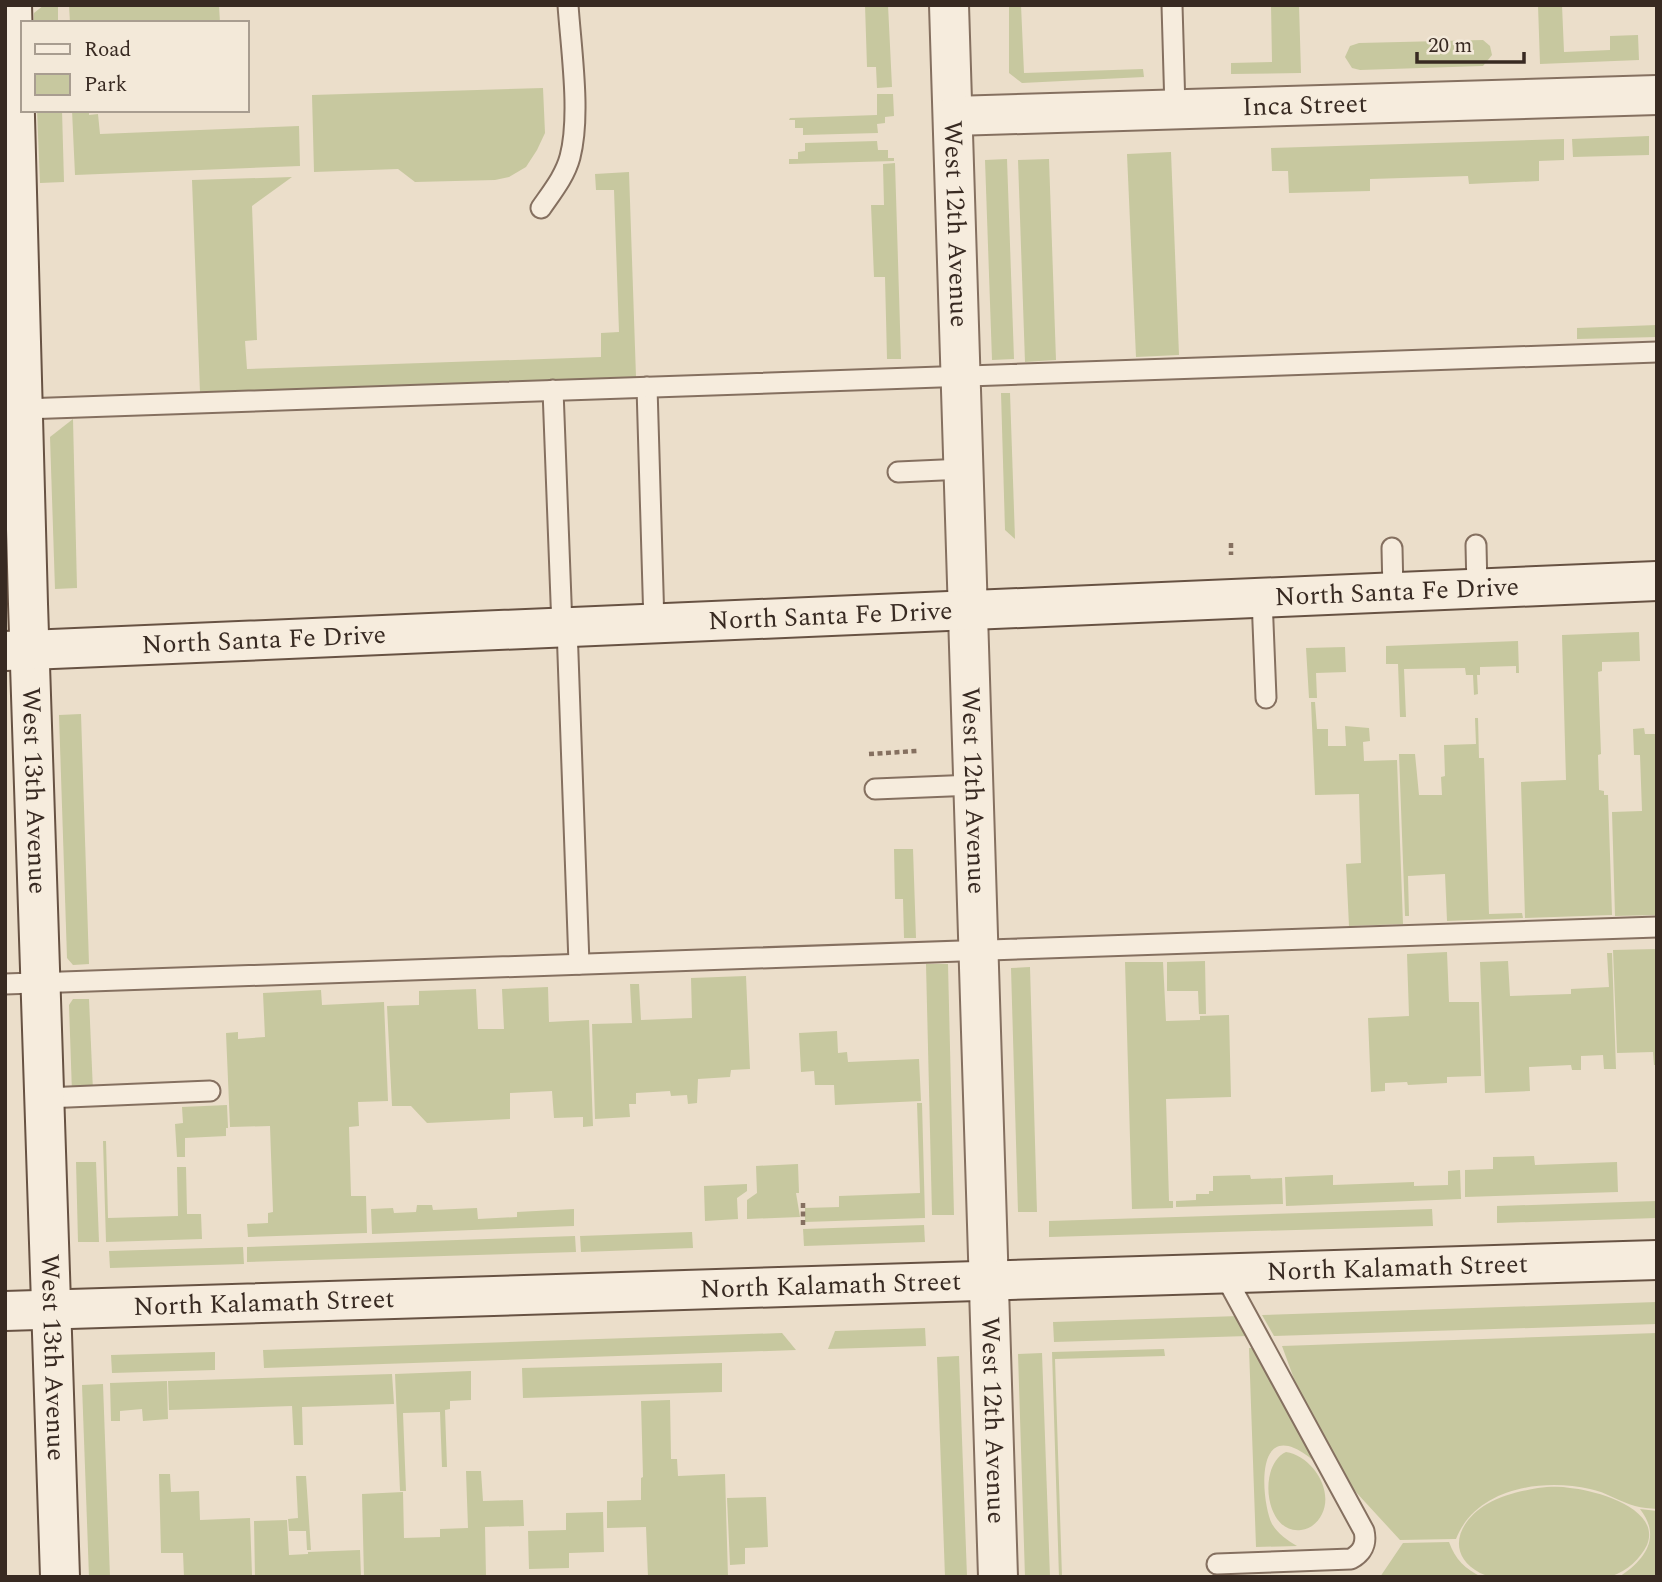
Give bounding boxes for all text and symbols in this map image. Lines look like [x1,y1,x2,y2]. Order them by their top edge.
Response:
legend [21,21,248,112]
scale bar [1417,21,1524,65]
text: 20 m [1428,30,1472,62]
text: Road [84,34,131,66]
text: Park [84,69,128,101]
street label: Inca Street [1242,84,1368,127]
street label: West 12th Avenue [933,120,979,328]
street label: North Santa Fe Drive [1274,567,1520,617]
street label: North Santa Fe Drive [707,591,953,641]
street label: North Santa Fe Drive [141,615,387,665]
street label: West 13th Avenue [11,687,58,895]
street label: West 12th Avenue [950,687,997,895]
street label: North Kalamath Street [1266,1244,1529,1292]
street label: West 13th Avenue [29,1253,76,1462]
street label: North Kalamath Street [699,1261,962,1310]
street label: North Kalamath Street [133,1279,395,1327]
street label: West 12th Avenue [970,1316,1016,1524]

